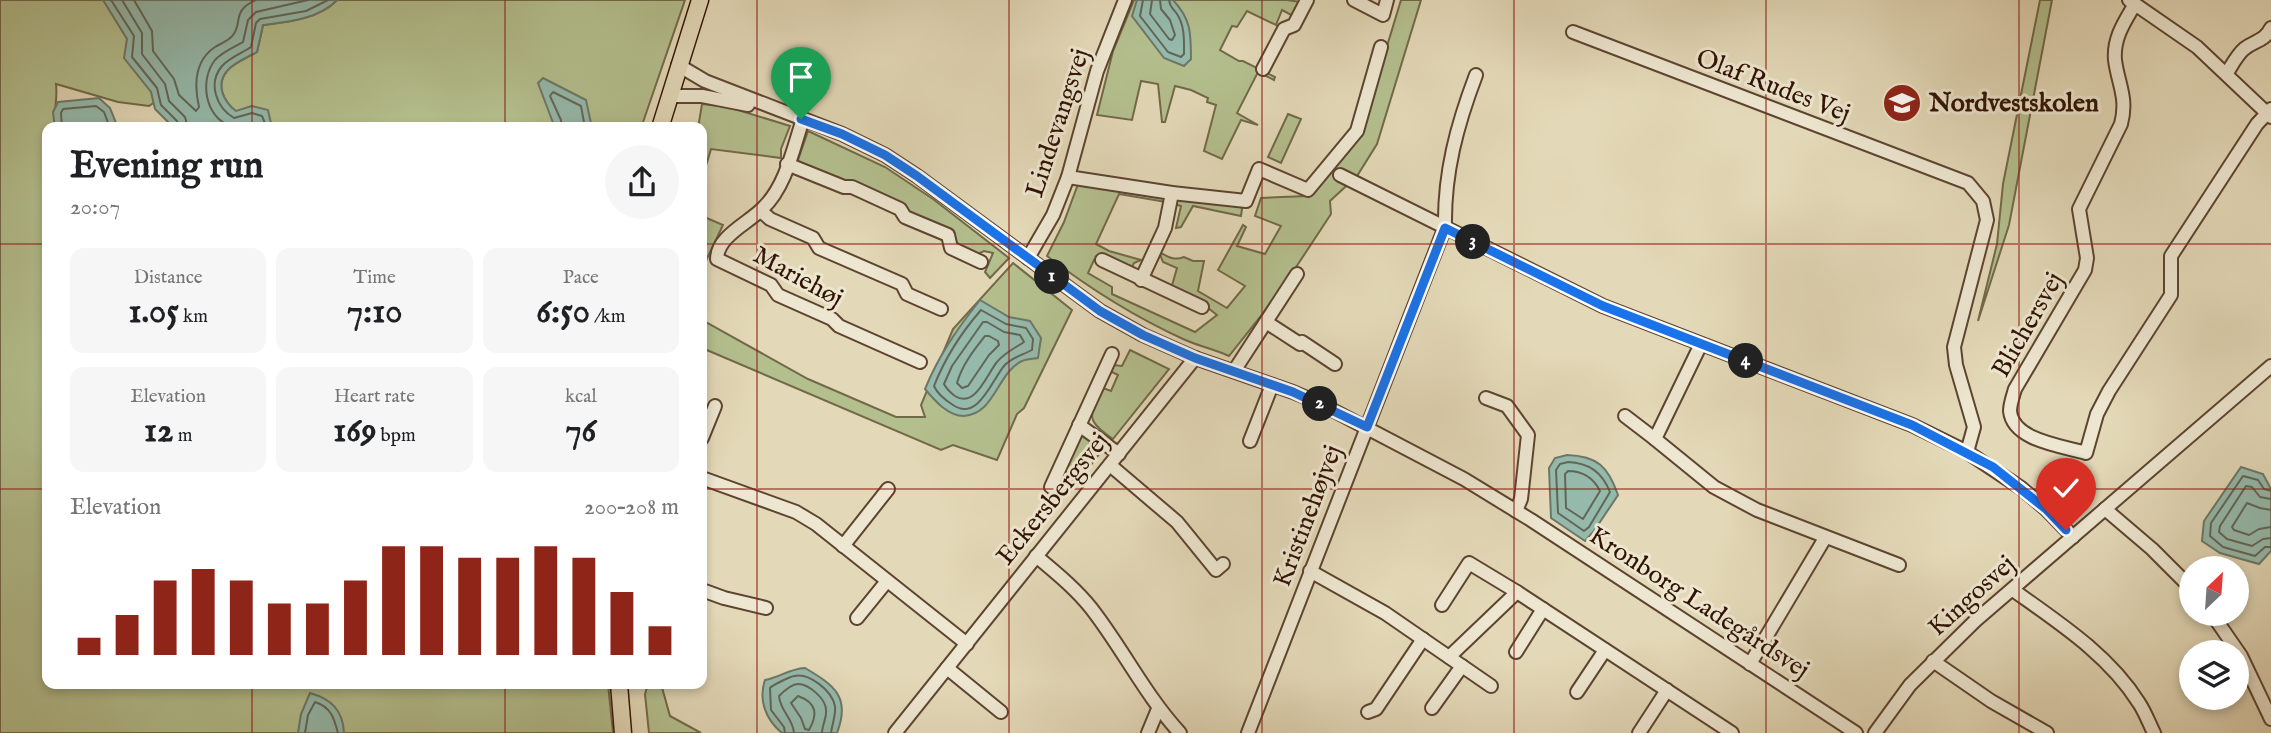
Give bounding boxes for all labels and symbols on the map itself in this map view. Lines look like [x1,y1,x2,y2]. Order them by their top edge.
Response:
street label: Olaf Rudes Vej [1691,41,1855,131]
street label: Lindevangsvej [1018,44,1098,202]
pin [771,47,831,119]
school or university icon: Nordvestskolen [1881,82,1923,124]
place label: Nordvestskolen [1928,87,2099,120]
pin: 3 [1456,224,1490,260]
street label: Mariehøj [747,239,849,315]
pin: 1 [1034,260,1070,294]
street label: Blichersvej [1985,266,2071,384]
pin: 4 [1728,344,1764,378]
pin: 2 [1302,386,1338,422]
street label: Eckersbergsvej [989,426,1117,572]
street label: Kristinehøjvej [1266,440,1350,592]
pin [2036,458,2096,530]
street label: Kronborg Ladegårdsvej [1583,519,1815,687]
street label: Kingosvej [1921,548,2023,644]
north arrow [2179,556,2249,626]

